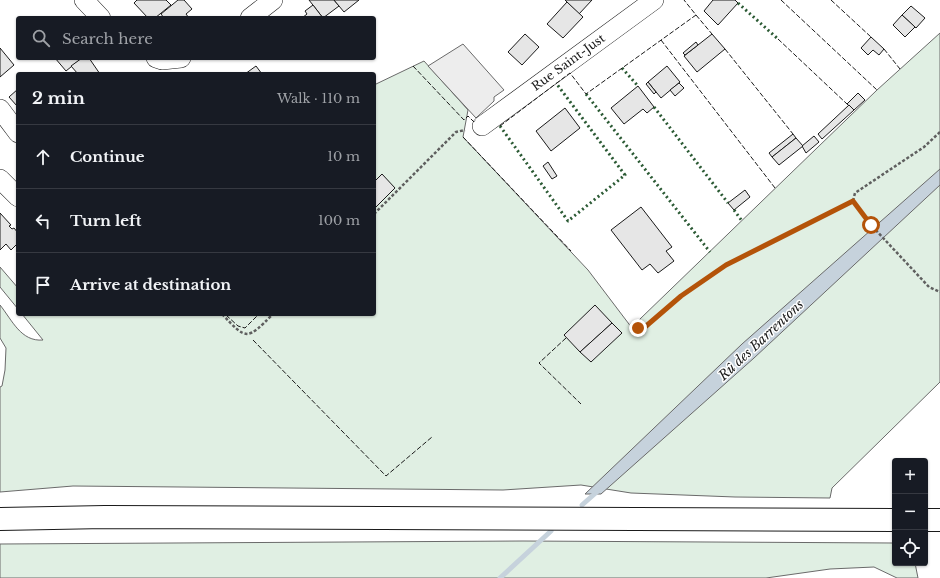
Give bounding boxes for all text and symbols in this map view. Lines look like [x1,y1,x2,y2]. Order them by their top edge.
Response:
search box [16,16,376,60]
icon: search [30,27,52,49]
text: Search here [62,29,153,48]
street label: Rue Saint-Just [528,30,608,94]
text: 2 min [32,88,85,109]
text: Walk · 110 m [277,90,360,107]
icon: ahead [32,146,54,168]
text: Continue [70,147,145,166]
text: 10 m [327,148,360,165]
icon: left [32,210,54,232]
text: Turn left [70,211,141,230]
text: 100 m [318,212,360,229]
route start [862,216,880,234]
icon: arrive [32,274,54,296]
text: Arrive at destination [70,275,231,294]
water label: Rû des Barrentons [714,296,807,385]
route end [629,319,647,337]
map controls [892,458,928,566]
button: + [892,458,928,494]
button: − [892,494,928,530]
button: locate [892,530,928,566]

